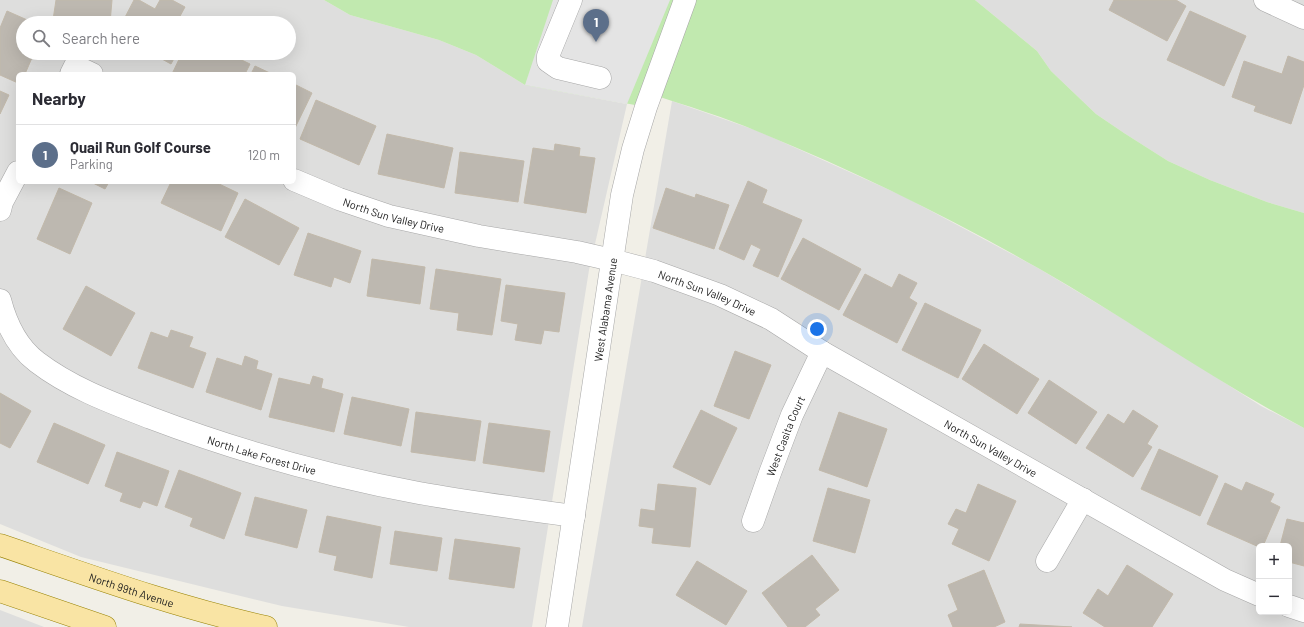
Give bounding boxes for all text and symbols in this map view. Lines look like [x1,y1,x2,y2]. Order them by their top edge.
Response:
pin: 1 [583,9,609,42]
search box [16,16,296,60]
icon: search [30,27,52,49]
text: Search here [62,29,140,47]
text: Nearby [32,88,86,108]
text: Quail Run Golf Course [70,138,211,156]
text: 1 [43,147,47,163]
text: 120 m [248,147,280,163]
text: Parking [70,156,113,172]
street label: North Sun Valley Drive [342,194,446,235]
street label: West Alabama Avenue [591,257,619,362]
street label: North Sun Valley Drive [657,267,759,318]
your location [807,319,827,339]
street label: West Casita Court [763,393,807,478]
street label: North Sun Valley Drive [942,416,1040,479]
street label: North Lake Forest Drive [206,432,318,477]
map controls [1256,543,1292,615]
button: + [1256,543,1292,579]
street label: North 99th Avenue [88,570,176,609]
button: − [1256,579,1292,615]

